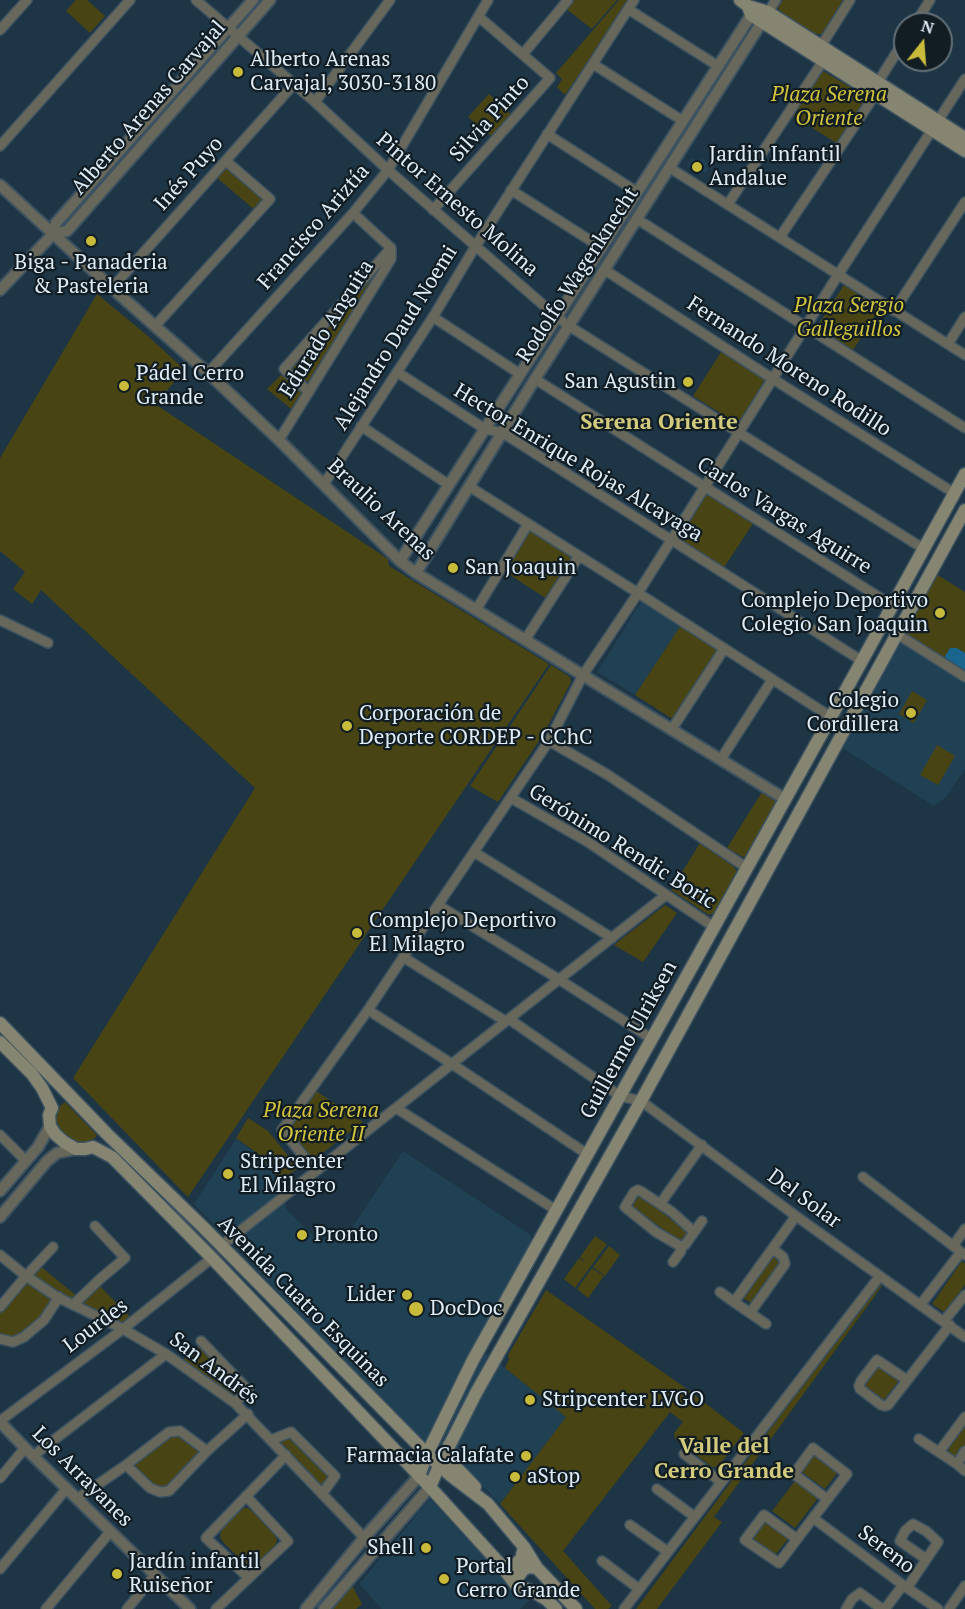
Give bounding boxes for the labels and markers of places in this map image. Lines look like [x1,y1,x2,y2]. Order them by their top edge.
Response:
place label: Alberto Arenas Carvajal, 3030-3180 [250,47,436,97]
marker: Alberto Arenas Carvajal, 3030-3180 [231,65,245,79]
place label: Jardin Infantil Andalue [709,142,841,192]
marker: Jardin Infantil Andalue [690,160,704,174]
marker: Biga - Panaderia & Pasteleria [84,234,98,248]
place label: Biga - Panaderia & Pasteleria [14,250,168,300]
place label: Pádel Cerro Grande [136,361,244,411]
place label: San Agustin [564,369,676,395]
marker: San Agustin [681,375,695,389]
marker: Pádel Cerro Grande [117,379,131,393]
place label: San Joaquin [465,555,576,581]
marker: San Joaquin [446,561,460,575]
place label: Complejo Deportivo Colegio San Joaquin [741,588,928,638]
marker: Complejo Deportivo Colegio San Joaquin [933,606,947,620]
place label: Colegio Cordillera [806,688,899,738]
place label: Corporación de Deporte CORDEP - CChC [359,701,593,751]
marker: Colegio Cordillera [904,706,918,720]
marker: Corporación de Deporte CORDEP - CChC [340,719,354,733]
place label: Complejo Deportivo El Milagro [369,908,556,958]
marker: Complejo Deportivo El Milagro [350,926,364,940]
place label: Stripcenter El Milagro [240,1149,344,1199]
marker: Stripcenter El Milagro [221,1167,235,1181]
place label: Pronto [314,1222,378,1248]
marker: Pronto [295,1228,309,1242]
place label: Lider [347,1282,395,1308]
marker: Lider [400,1288,414,1302]
place label: DocDoc [430,1296,503,1322]
marker: DocDoc [407,1300,425,1318]
place label: Stripcenter LVGO [542,1387,704,1413]
marker: Stripcenter LVGO [523,1393,537,1407]
place label: Farmacia Calafate [346,1443,514,1469]
marker: Farmacia Calafate [519,1449,533,1463]
place label: aStop [527,1464,580,1490]
marker: aStop [508,1470,522,1484]
place label: Shell [367,1535,414,1561]
marker: Shell [419,1541,433,1555]
place label: Jardín infantil Ruiseñor [129,1549,260,1599]
place label: Portal Cerro Grande [456,1554,580,1604]
marker: Jardín infantil Ruiseñor [110,1567,124,1581]
marker: Portal Cerro Grande [437,1572,451,1586]

